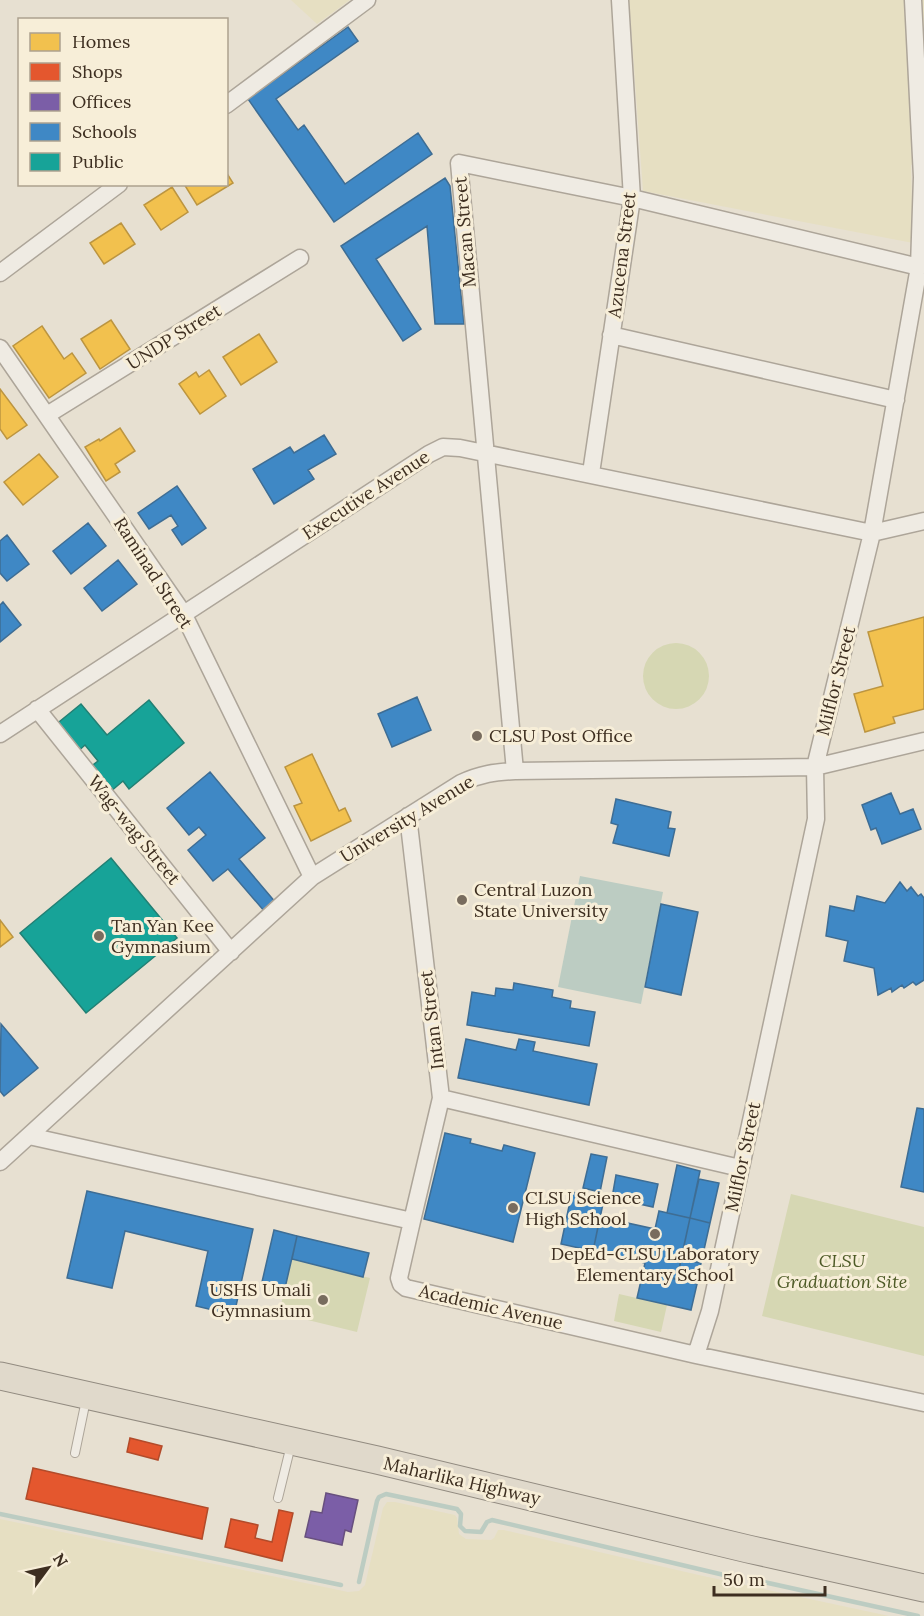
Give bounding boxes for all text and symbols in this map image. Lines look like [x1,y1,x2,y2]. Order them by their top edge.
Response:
legend [18,18,228,186]
text: Homes [72,30,130,53]
text: Shops [72,60,123,83]
text: Offices [72,90,131,113]
text: Schools [72,120,137,143]
text: Public [72,150,124,173]
street label: Macan Street [448,176,481,289]
street label: Azucena Street [602,191,641,320]
street label: UNDP Street [122,298,225,375]
street label: Executive Avenue [298,445,434,544]
street label: Raminad Street [109,513,198,633]
street label: Milflor Street [811,624,860,738]
place label: CLSU Post Office [489,724,633,747]
marker: CLSU Post Office [470,729,484,743]
street label: University Avenue [336,769,478,868]
street label: Wag-wag Street [83,770,186,889]
place label: Central Luzon State University [474,878,608,922]
marker: Central Luzon State University [455,893,469,907]
place label: Tan Yan Kee Gymnasium [111,914,214,958]
marker: Tan Yan Kee Gymnasium [92,929,106,943]
street label: Intan Street [414,969,449,1071]
street label: Milflor Street [720,1100,765,1214]
place label: CLSU Science High School [525,1186,641,1230]
marker: CLSU Science High School [506,1201,520,1215]
marker: DepEd-CLSU Laboratory Elementary School [648,1227,662,1241]
place label: DepEd-CLSU Laboratory Elementary School [551,1242,760,1286]
park label: CLSU Graduation Site [777,1249,907,1293]
place label: USHS Umali Gymnasium [209,1278,311,1322]
street label: Academic Avenue [416,1279,566,1334]
marker: USHS Umali Gymnasium [316,1293,330,1307]
street label: Maharlika Highway [381,1451,543,1510]
north arrow [18,1538,78,1598]
text: N [49,1549,72,1570]
scale bar [714,1559,825,1597]
text: 50 m [723,1568,765,1591]

